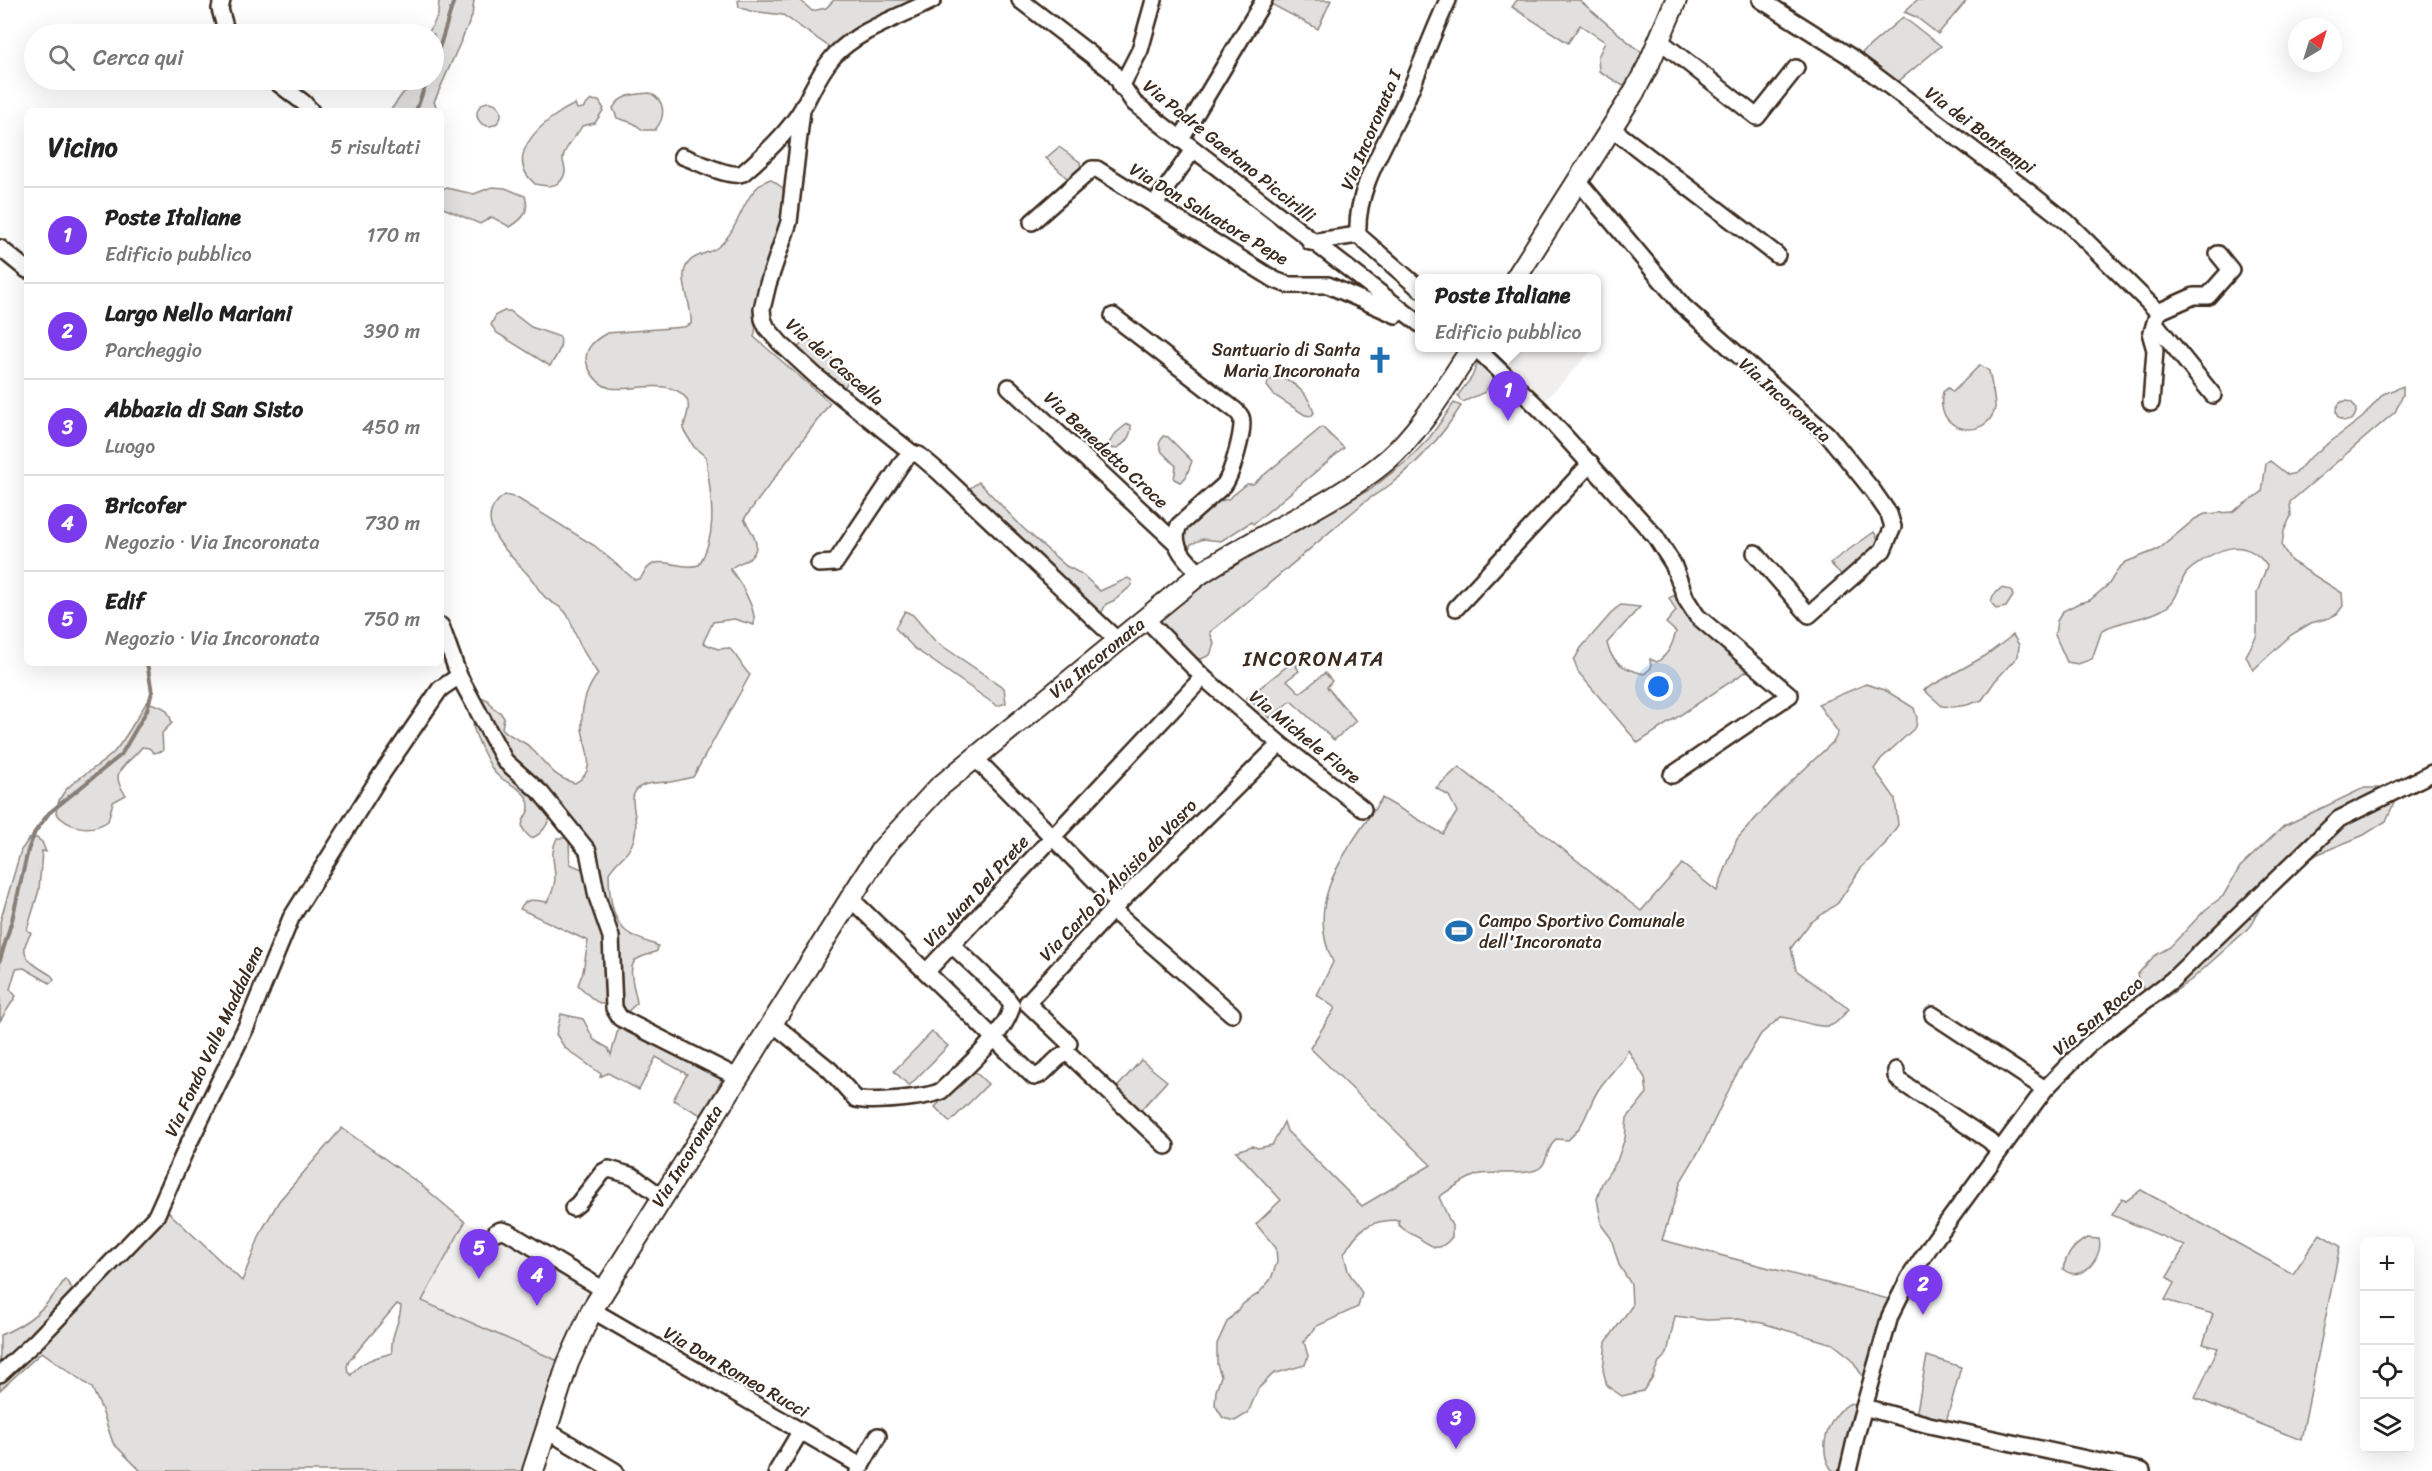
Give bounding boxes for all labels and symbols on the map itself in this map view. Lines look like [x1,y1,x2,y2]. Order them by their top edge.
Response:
north arrow [2288,18,2342,72]
street label: Via Incoronata I [1331,63,1411,195]
street label: Via Padre Gaetano Piccirilli [1135,71,1323,232]
street label: Via dei Bontempi [1918,78,2043,183]
street label: Via Don Salvatore Pepe [1123,154,1295,275]
street label: Via dei Cascella [778,310,892,414]
place label: Santuario di Santa Maria Incoronata [1212,334,1361,387]
church icon: Santuario di Santa Maria Incoronata [1365,345,1395,375]
street label: Via Incoronata [1731,349,1839,451]
pin: 1 [1488,372,1528,421]
street label: Via Benedetto Croce [1036,383,1176,517]
street label: Via Incoronata [1042,609,1152,707]
district label: INCORONATA [1242,640,1385,678]
your location [1644,672,1673,701]
street label: Via Michele Fiore [1242,681,1368,793]
street label: Via Carlo D'Aloisio da Vasro [1031,791,1205,969]
street label: Via Juan Del Prete [915,827,1037,955]
place label: Campo Sportivo Comunale dell'Incoronata [1479,905,1685,958]
sports icon: Campo Sportivo Comunale dell'Incoronata [1444,916,1474,946]
street label: Via Fondo Valle Maddalena [155,940,273,1142]
street label: Via San Rocco [2045,968,2151,1064]
street label: Via Incoronata [643,1098,731,1214]
pin: 5 [460,1230,498,1279]
pin: 4 [518,1256,556,1306]
pin: 2 [1904,1266,1942,1315]
street label: Via Don Romeo Rucci [657,1317,816,1427]
pin: 3 [1436,1400,1476,1449]

